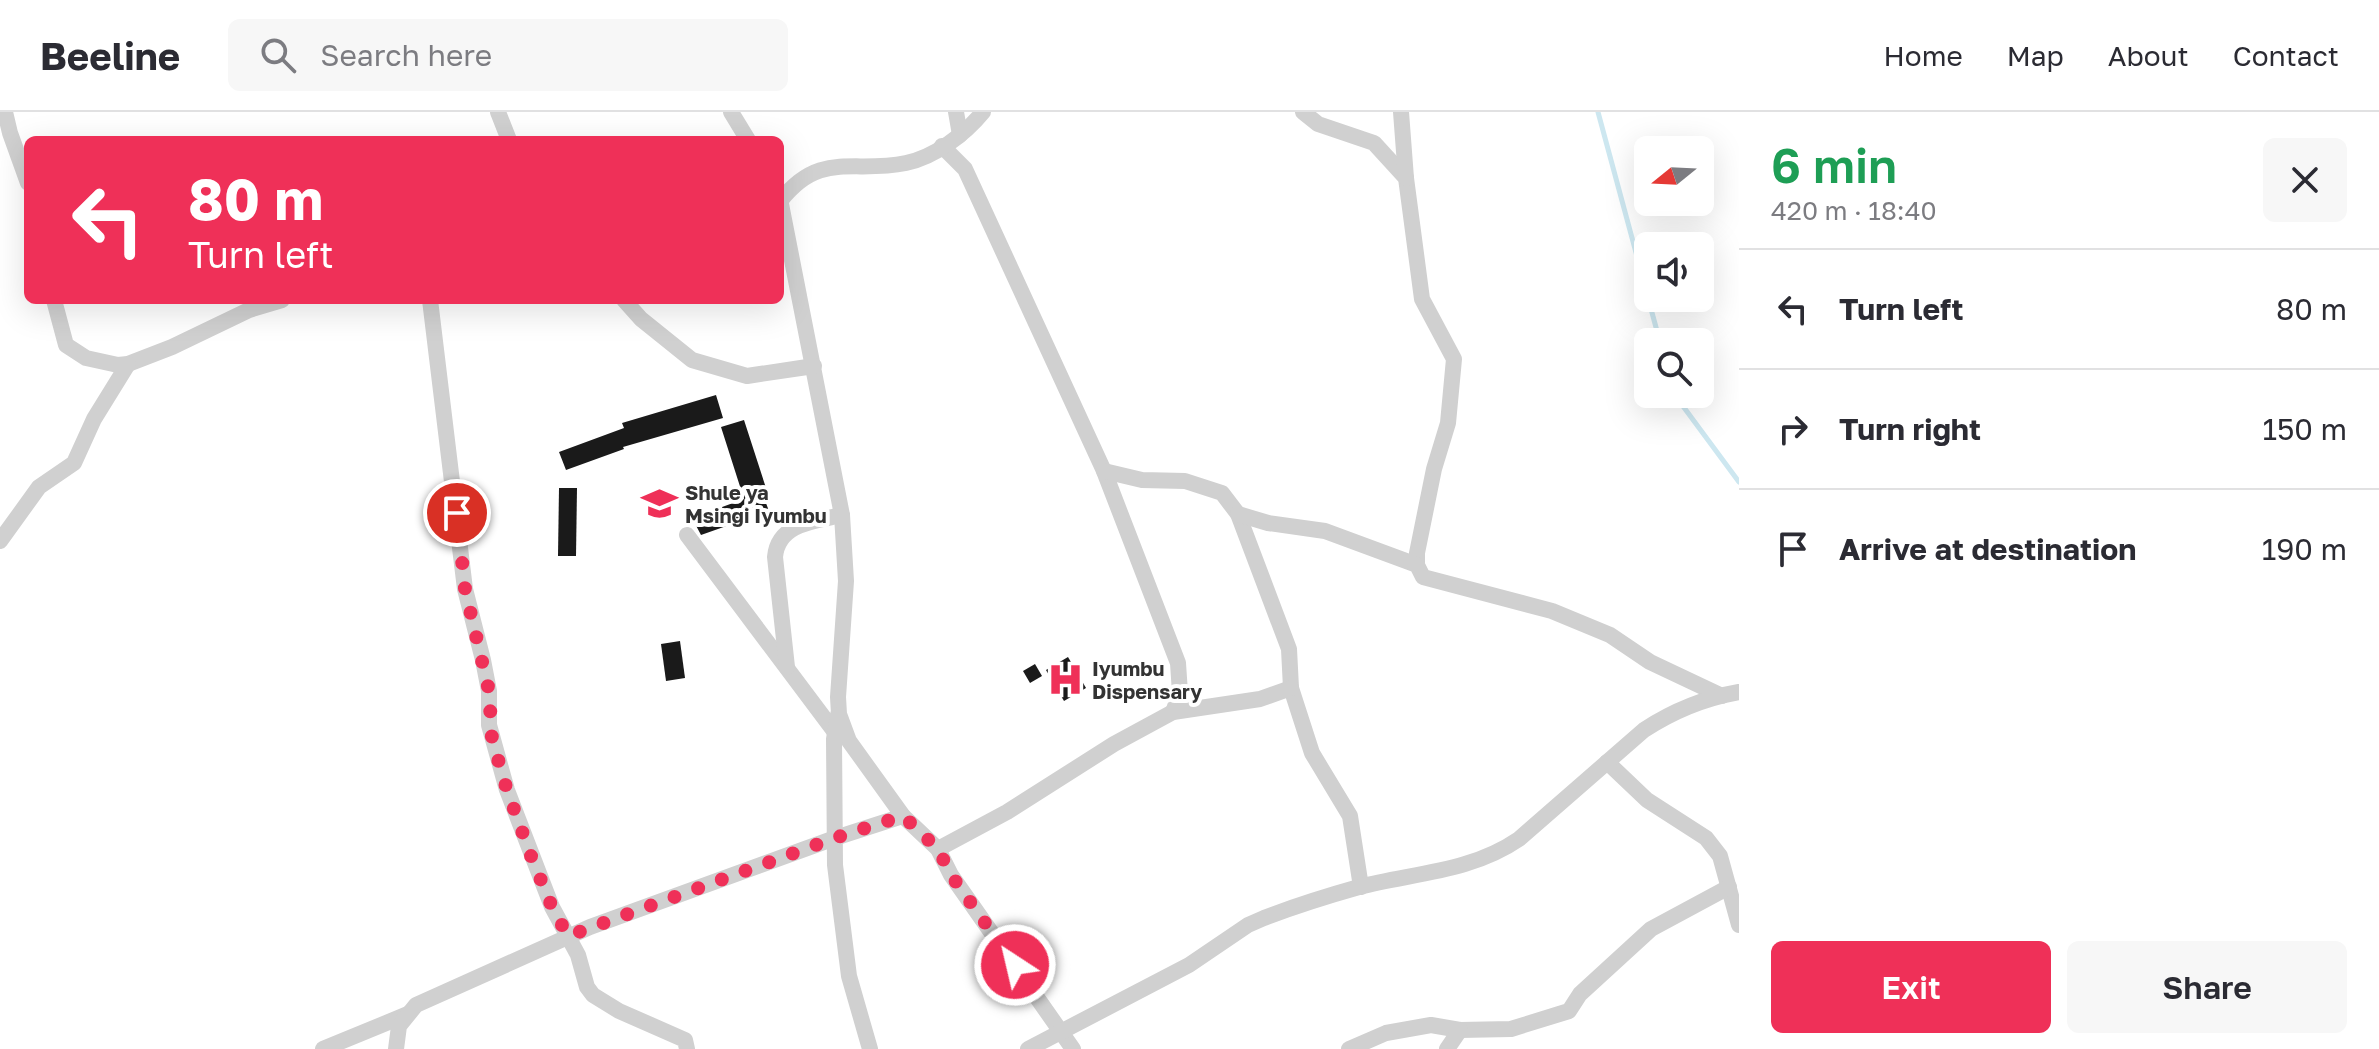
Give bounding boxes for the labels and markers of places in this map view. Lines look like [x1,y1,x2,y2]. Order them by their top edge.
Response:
pin [423,479,491,547]
place label: Shule ya Msingi Iyumbu [685,480,827,527]
school or university icon: Shule ya Msingi Iyumbu [640,484,678,522]
place label: Iyumbu Dispensary [1092,656,1202,703]
hospital icon: Iyumbu Dispensary [1047,660,1085,698]

